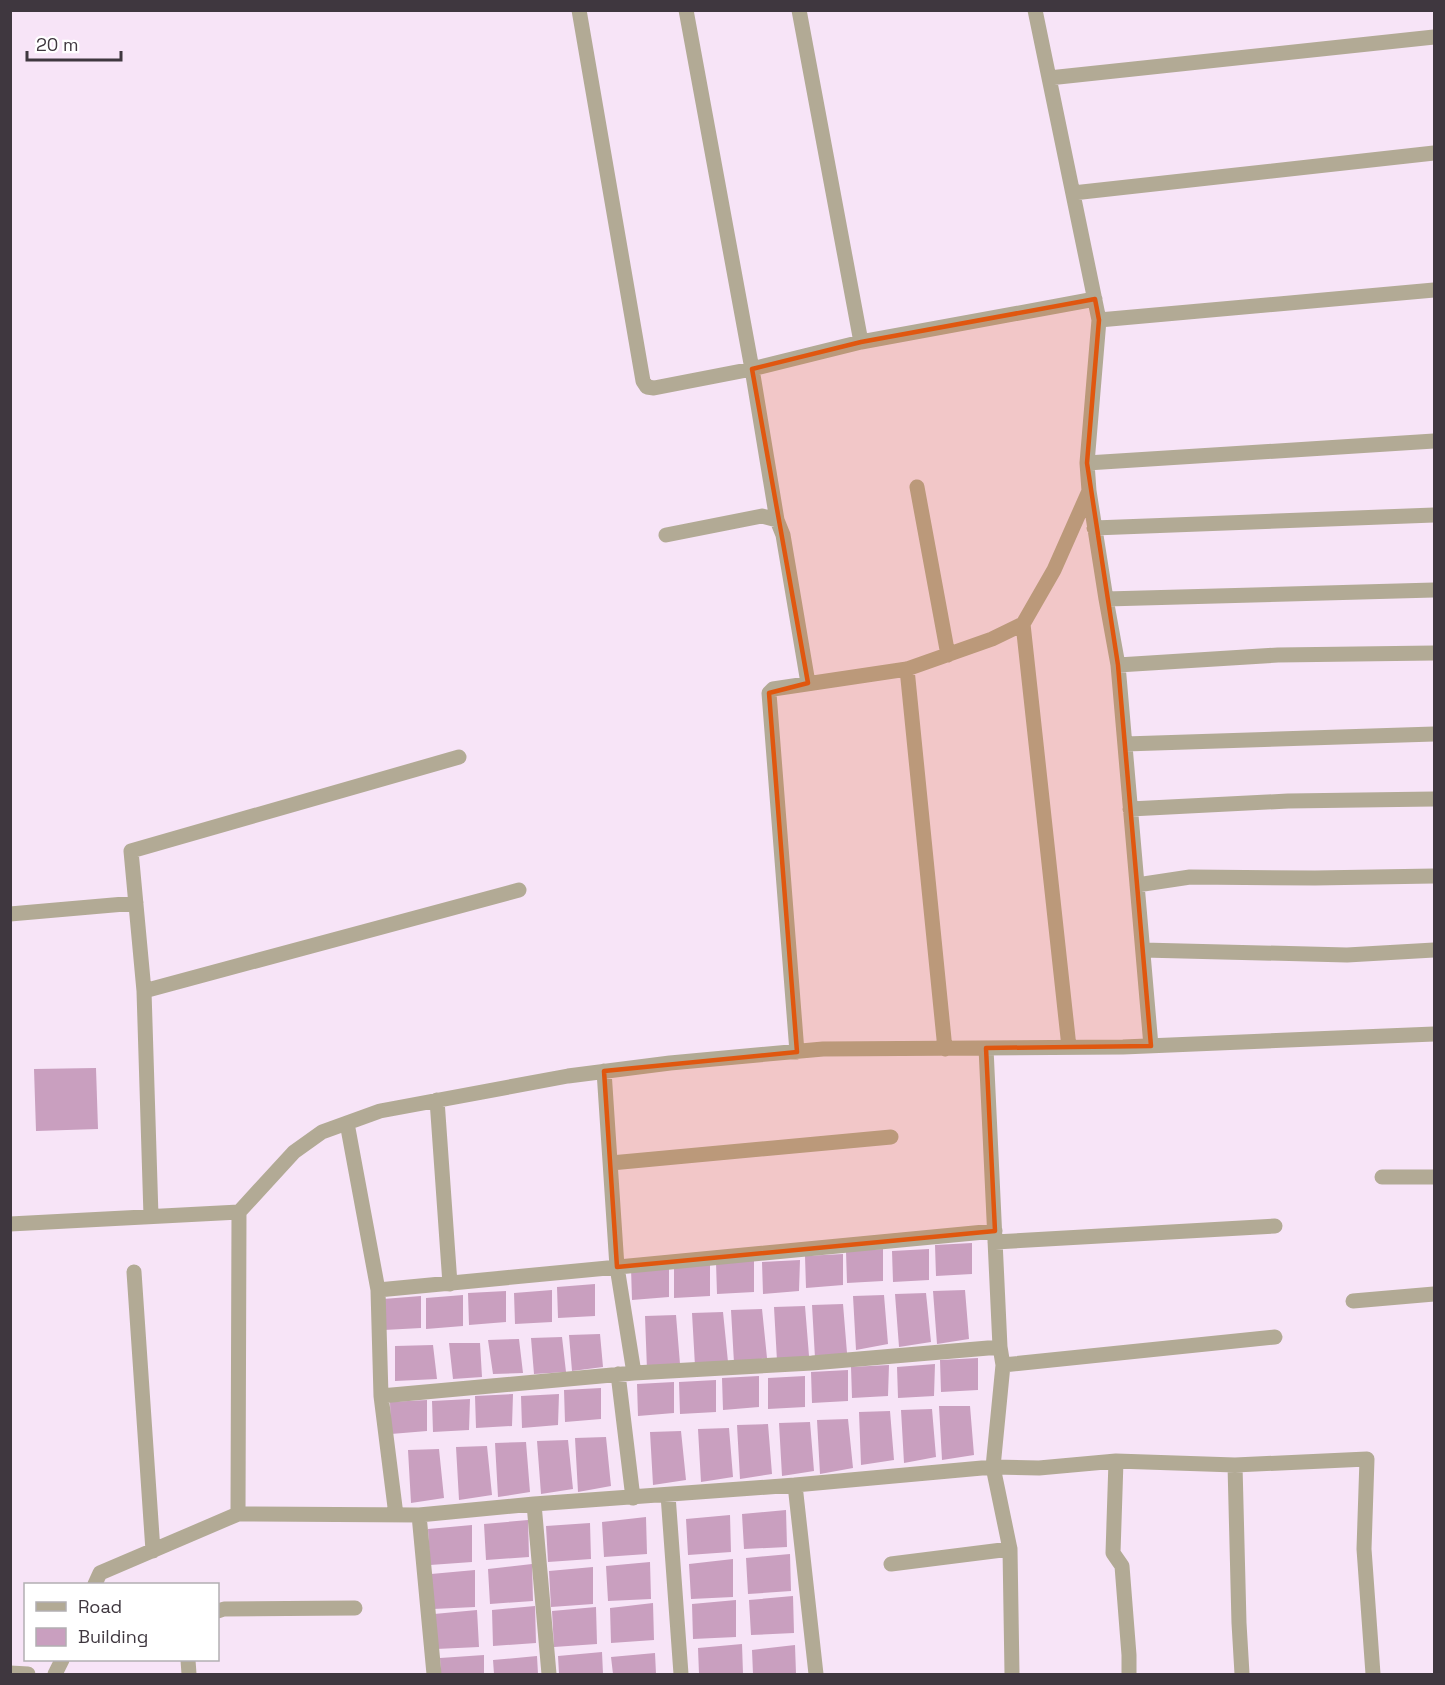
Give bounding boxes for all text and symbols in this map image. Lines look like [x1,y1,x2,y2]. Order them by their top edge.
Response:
scale bar [27,24,122,62]
text: 20 m [36,33,79,56]
legend [24,1583,219,1661]
text: Road [78,1595,122,1618]
text: Building [78,1625,148,1648]

